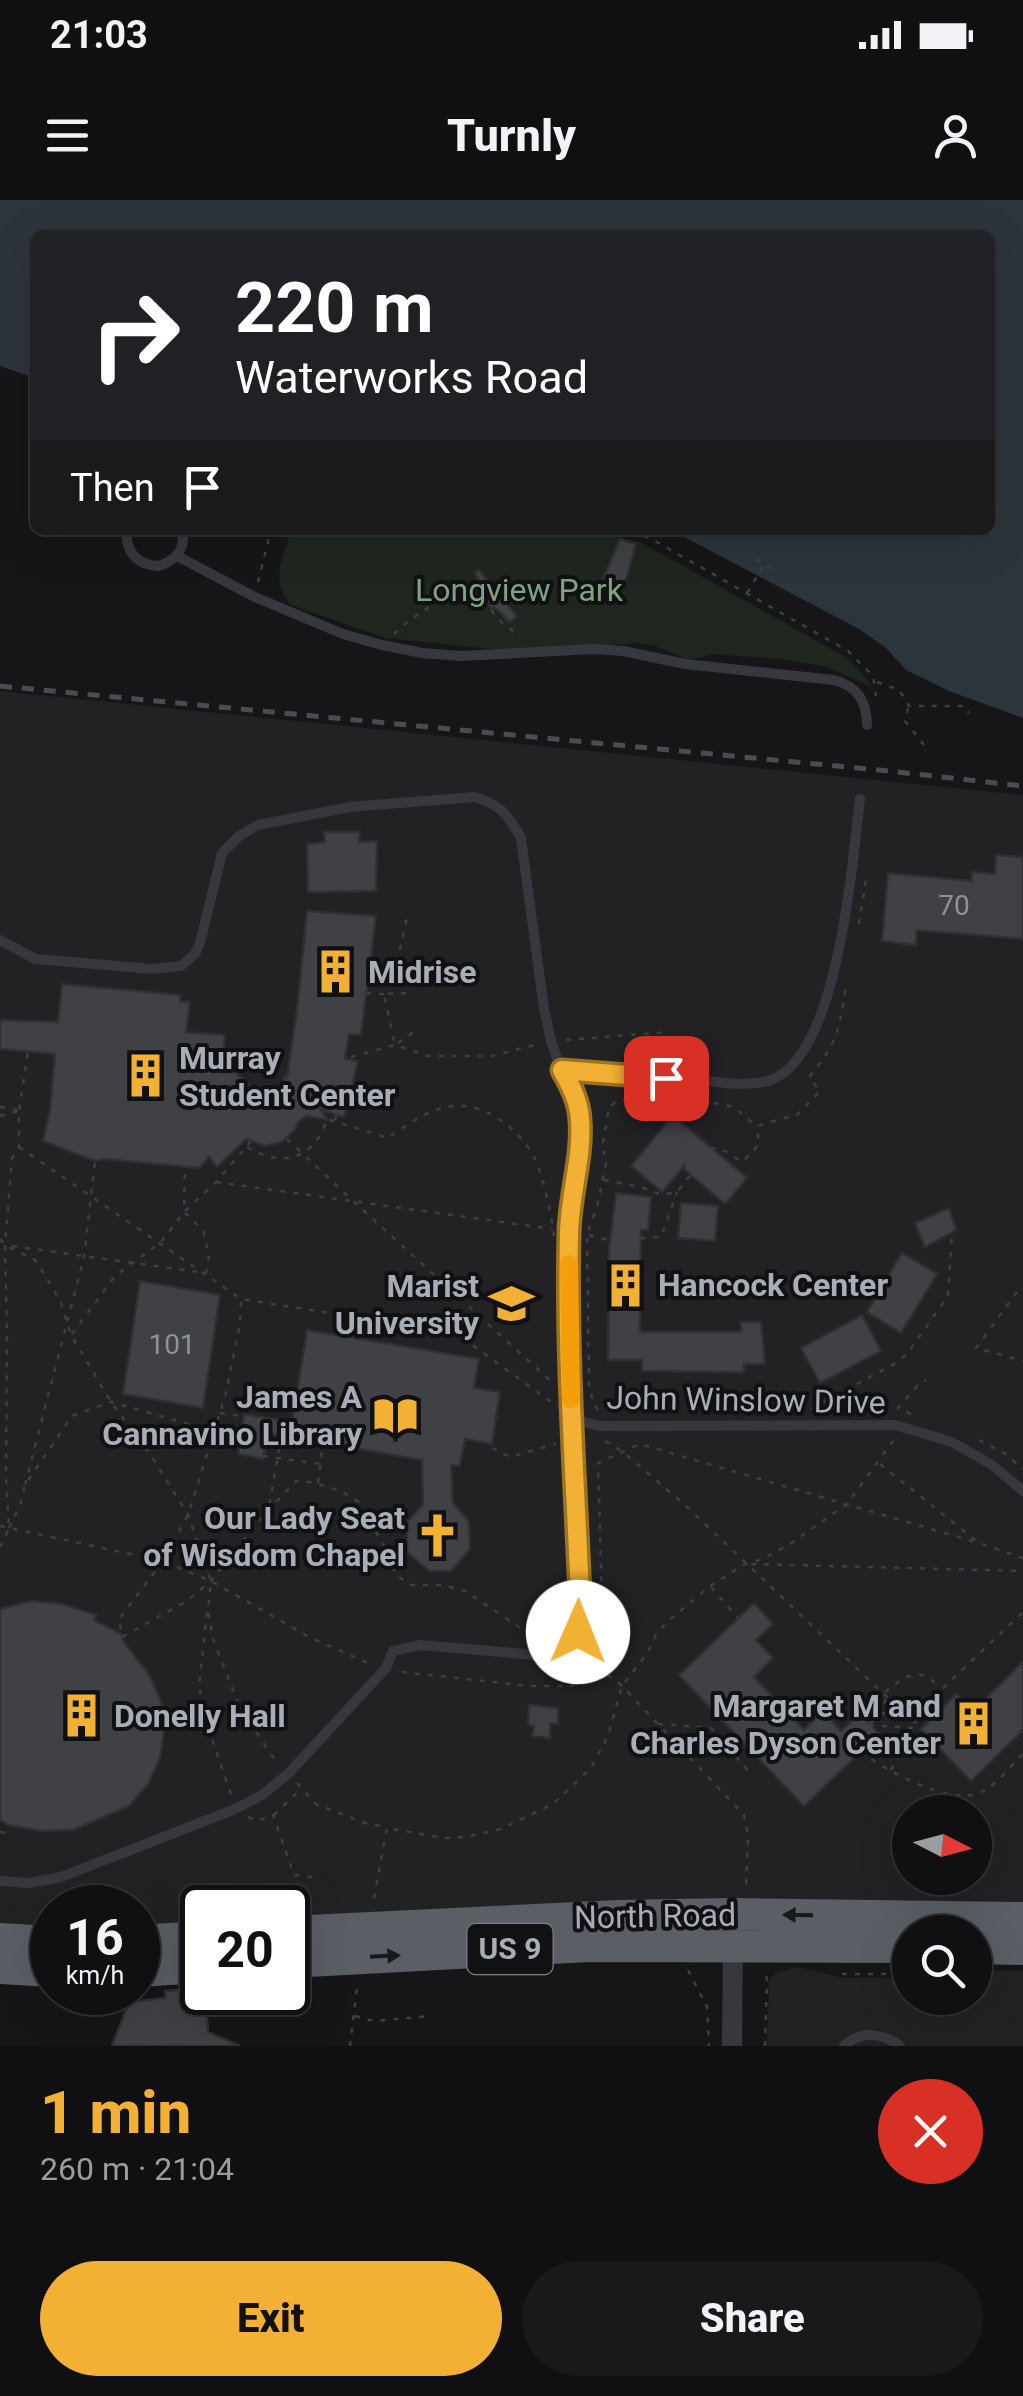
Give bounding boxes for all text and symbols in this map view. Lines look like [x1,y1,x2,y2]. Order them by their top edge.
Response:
text: 21:03 [50,13,148,57]
icon: menu [40,108,95,163]
icon: person [928,108,983,163]
text: Turnly [447,109,576,162]
text: 220 m [235,267,434,349]
icon: right [70,270,200,400]
text: Waterworks Road [235,351,588,404]
icon: arrive [175,460,230,515]
text: Then [70,466,155,510]
park label: Longview Park [415,571,624,609]
house number: 70 [938,889,970,922]
building icon: Midrise [311,948,359,996]
place label: Midrise [368,953,476,991]
pin [624,1036,709,1121]
place label: Murray Student Center [179,1039,396,1114]
icon: arrive [639,1051,694,1106]
building icon: Murray Student Center [122,1052,170,1100]
building icon: Hancock Center [601,1261,649,1309]
place label: Hancock Center [658,1266,888,1304]
place label: Marist University [335,1267,480,1342]
school or university icon: Marist University [488,1280,536,1328]
house number: 101 [148,1328,196,1361]
place label: James A Cannavino Library [102,1378,363,1453]
street label: John Winslow Drive [606,1379,886,1421]
library icon: James A Cannavino Library [371,1391,419,1439]
place label: Our Lady Seat of Wisdom Chapel [143,1499,405,1574]
church icon: Our Lady Seat of Wisdom Chapel [414,1512,462,1560]
position arrow [526,1580,630,1684]
place label: Margaret M and Charles Dyson Center [630,1687,941,1762]
building icon: Donelly Hall [57,1692,105,1740]
place label: Donelly Hall [114,1697,286,1735]
building icon: Margaret M and Charles Dyson Center [950,1700,998,1748]
north arrow [892,1795,992,1895]
map controls [892,1795,992,2015]
speed limit sign: 20 [180,1885,310,2015]
street label: North Road [574,1896,736,1936]
one-way arrow [781,1907,813,1923]
text: 16 [66,1909,124,1967]
button: search [892,1915,992,2015]
road number: US 9 [468,1924,552,1974]
one-way arrow [369,1948,401,1964]
text: km/h [66,1961,124,1990]
text: 1 min [40,2077,191,2148]
button: close [878,2079,983,2184]
text: 260 m · 21:04 [40,2150,234,2188]
button: Exit [40,2261,502,2376]
button: Share [522,2261,983,2376]

